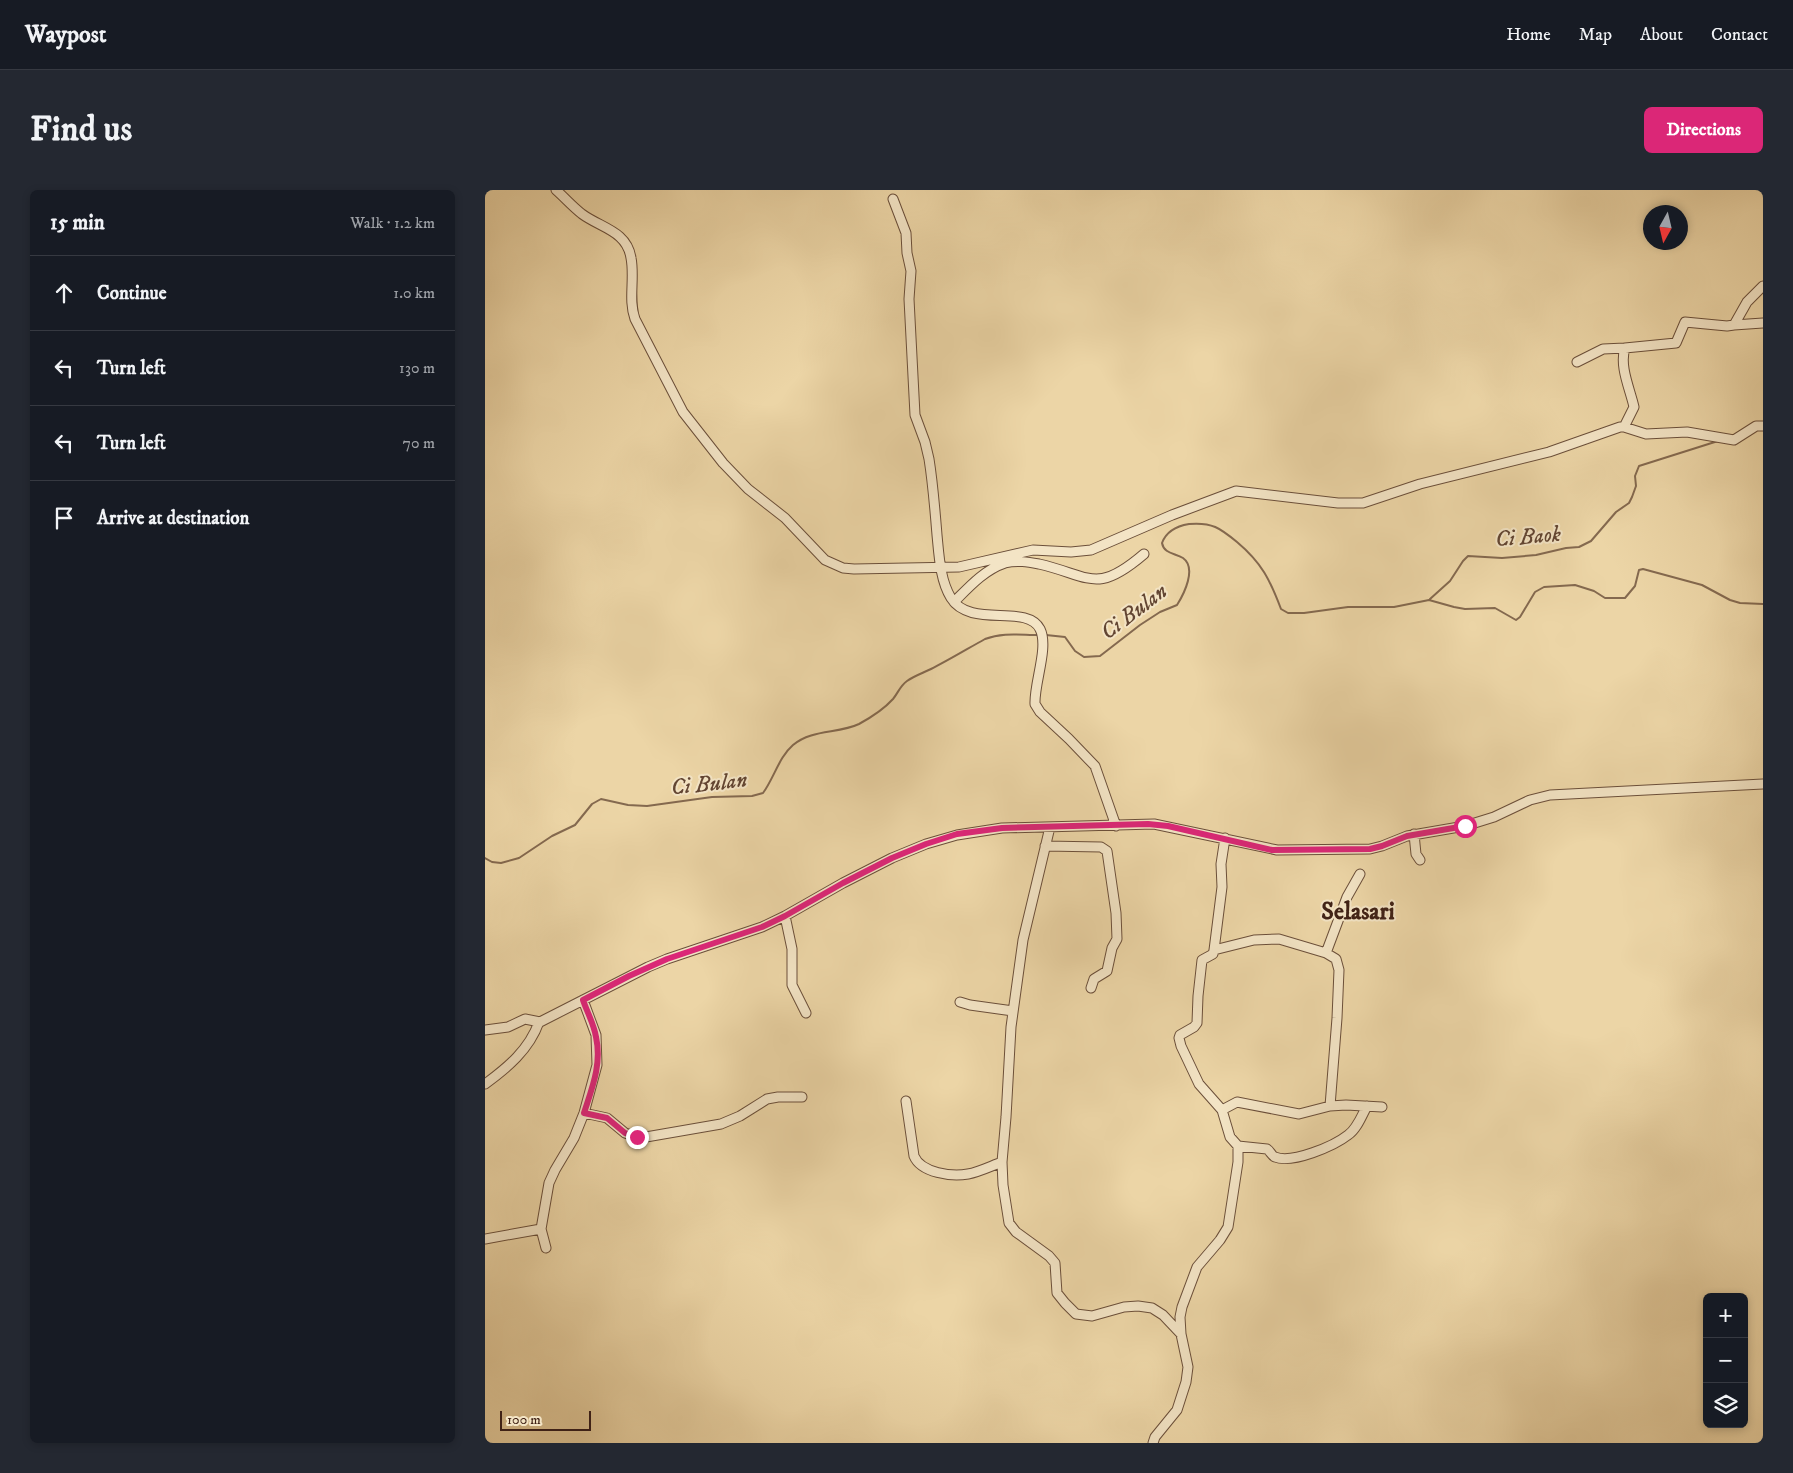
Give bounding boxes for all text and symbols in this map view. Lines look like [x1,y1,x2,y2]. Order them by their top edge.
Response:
text: Waypost [25,20,106,50]
text: Home [1506,24,1551,46]
text: Map [1579,24,1612,46]
text: About [1640,24,1683,46]
text: Contact [1711,24,1768,46]
button: Directions [1644,107,1763,153]
text: Find us [30,108,132,152]
north arrow [1643,205,1688,250]
text: 15 min [50,210,105,236]
text: Walk · 1.2 km [350,213,435,233]
icon: ahead [50,279,78,307]
text: Continue [97,282,167,305]
text: 1.0 km [393,283,435,303]
icon: left [50,354,78,382]
text: Turn left [97,357,166,380]
text: 130 m [399,358,435,378]
icon: left [50,429,78,457]
text: Turn left [97,432,166,455]
text: 70 m [403,433,435,453]
icon: arrive [50,504,78,532]
text: Arrive at destination [97,507,249,530]
water label: Ci Baok [1494,521,1563,553]
water label: Ci Bulan [1095,578,1173,646]
water label: Ci Bulan [669,767,749,801]
route start [1454,815,1477,838]
district label: Selasari [1321,897,1395,927]
route end [626,1126,649,1149]
map controls [1703,1293,1748,1428]
button: + [1703,1293,1748,1338]
button: − [1703,1338,1748,1383]
button: layers [1703,1383,1748,1428]
scale bar [500,1408,591,1431]
text: 100 m [507,1411,541,1429]

